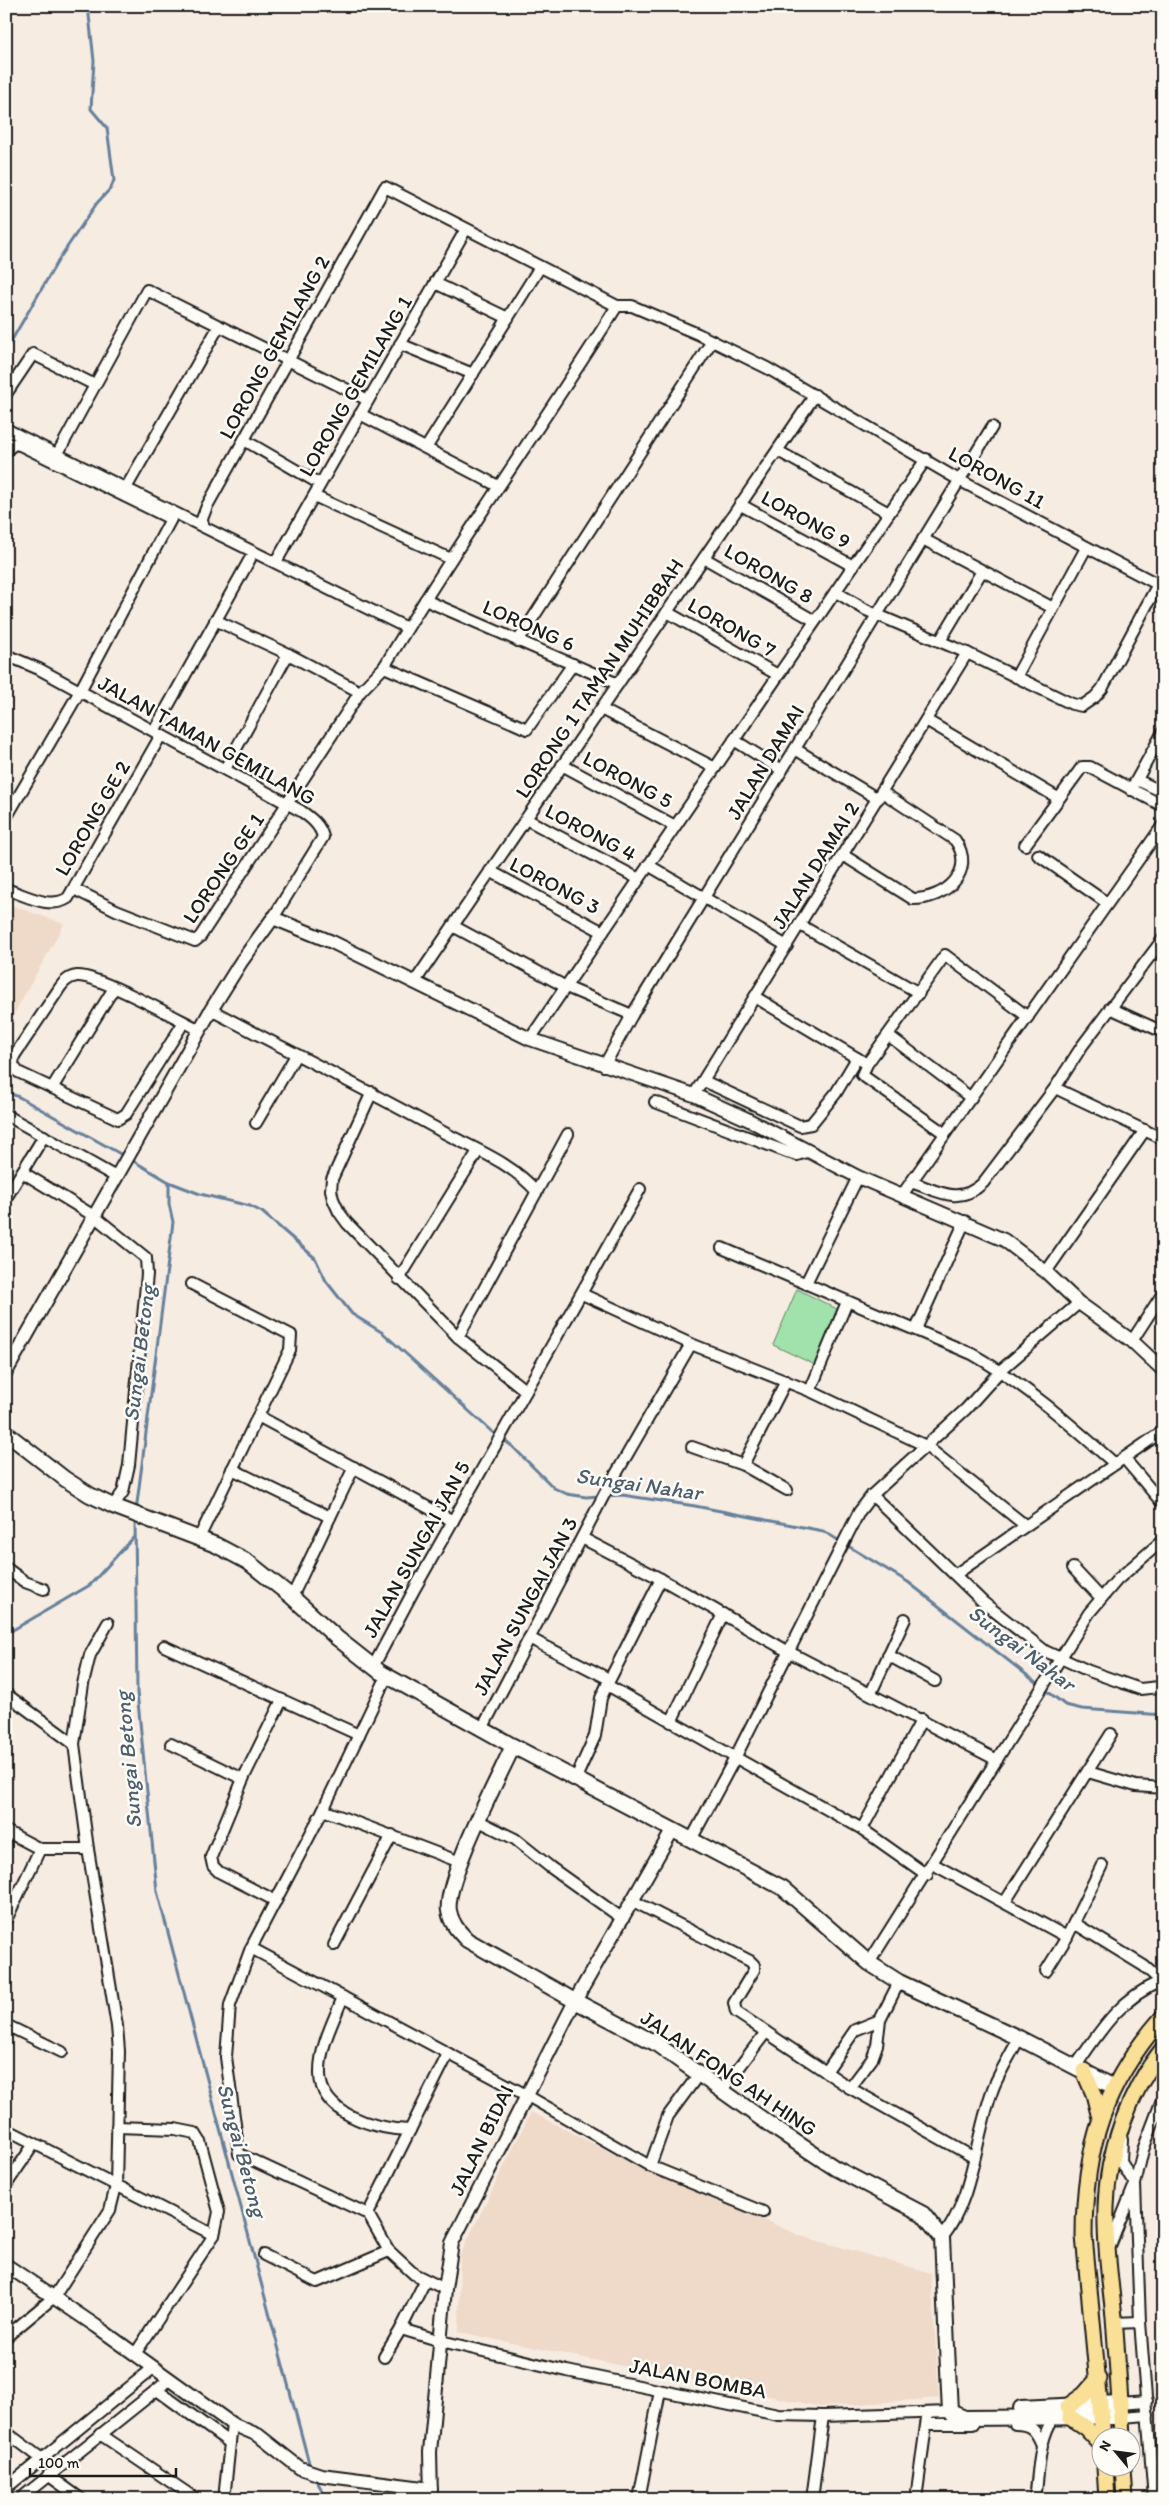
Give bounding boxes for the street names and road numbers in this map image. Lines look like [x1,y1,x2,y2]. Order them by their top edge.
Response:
street label: LORONG GEMILANG 2 [213,251,335,443]
street label: LORONG GEMILANG 1 [293,291,417,481]
street label: LORONG 11 [944,440,1050,514]
street label: LORONG 9 [757,484,855,554]
street label: LORONG 8 [720,538,818,608]
street label: LORONG 1 TAMAN MUHIBBAH [509,553,689,803]
street label: LORONG 7 [684,592,780,662]
street label: LORONG 6 [479,594,579,656]
street label: JALAN TAMAN GEMILANG [94,670,320,810]
street label: JALAN DAMAI [721,700,809,824]
street label: LORONG 5 [579,745,677,813]
street label: LORONG GE 2 [49,756,135,880]
street label: JALAN DAMAI 2 [766,797,864,933]
street label: LORONG 4 [541,798,641,867]
street label: LORONG GE 1 [177,808,269,928]
street label: LORONG 3 [506,851,604,919]
street label: JALAN SUNGAI JAN 5 [357,1456,475,1642]
street label: JALAN SUNGAI JAN 3 [467,1513,583,1699]
street label: JALAN FONG AH HING [636,2005,822,2141]
street label: JALAN BIDAI [443,2081,519,2199]
street label: JALAN BOMBA [627,2352,769,2404]

